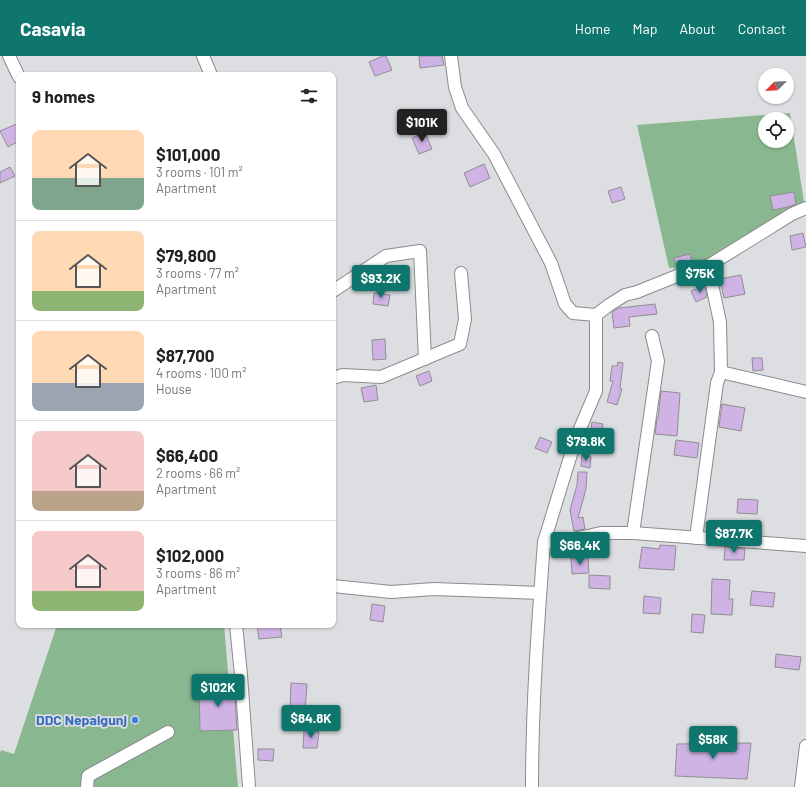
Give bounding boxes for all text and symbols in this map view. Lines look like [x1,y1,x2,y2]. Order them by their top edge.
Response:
text: Casavia [20,17,86,40]
text: Home [575,20,611,37]
text: Map [633,20,657,37]
text: About [679,20,716,37]
text: Contact [738,20,786,37]
north arrow [758,68,794,104]
map controls [758,68,794,148]
icon: filters [298,85,320,107]
text: 9 homes [32,86,95,106]
pin: $101K [394,109,450,143]
button: locate [758,112,794,148]
text: $101K [406,114,438,130]
text: $101,000 [156,144,220,164]
icon: home [64,146,112,194]
text: 3 rooms · 101 m² [156,164,243,180]
text: Apartment [156,180,217,196]
text: $79,800 [156,245,216,265]
icon: home [64,247,112,295]
pin: $75K [676,260,724,294]
text: 3 rooms · 77 m² [156,265,239,281]
pin: $93.2K [348,265,414,299]
text: $75K [685,265,715,281]
text: $93.2K [361,270,401,286]
text: Apartment [156,281,217,297]
text: $87,700 [156,345,215,365]
icon: home [64,347,112,395]
text: 4 rooms · 100 m² [156,365,246,381]
text: House [156,381,192,397]
pin: $79.8K [553,428,619,462]
text: $79.8K [566,433,606,449]
text: $66,400 [156,445,218,465]
icon: home [64,447,112,495]
text: 2 rooms · 66 m² [156,465,240,481]
text: Apartment [156,481,217,497]
pin: $87.7K [701,520,767,554]
text: $87.7K [715,525,753,541]
pin: $66.4K [547,532,613,566]
text: $66.4K [560,537,600,553]
text: $102,000 [156,545,224,565]
icon: home [64,547,112,595]
text: 3 rooms · 86 m² [156,565,240,581]
text: Apartment [156,581,217,597]
pin: $102K [190,674,246,708]
text: $102K [201,679,235,695]
pin: $84.8K [278,705,344,739]
text: $84.8K [290,710,332,726]
place label: DDC Nepalgunj [36,711,127,728]
marker: DDC Nepalgunj [130,715,140,725]
pin: $58K [689,726,737,760]
text: $58K [698,731,728,747]

